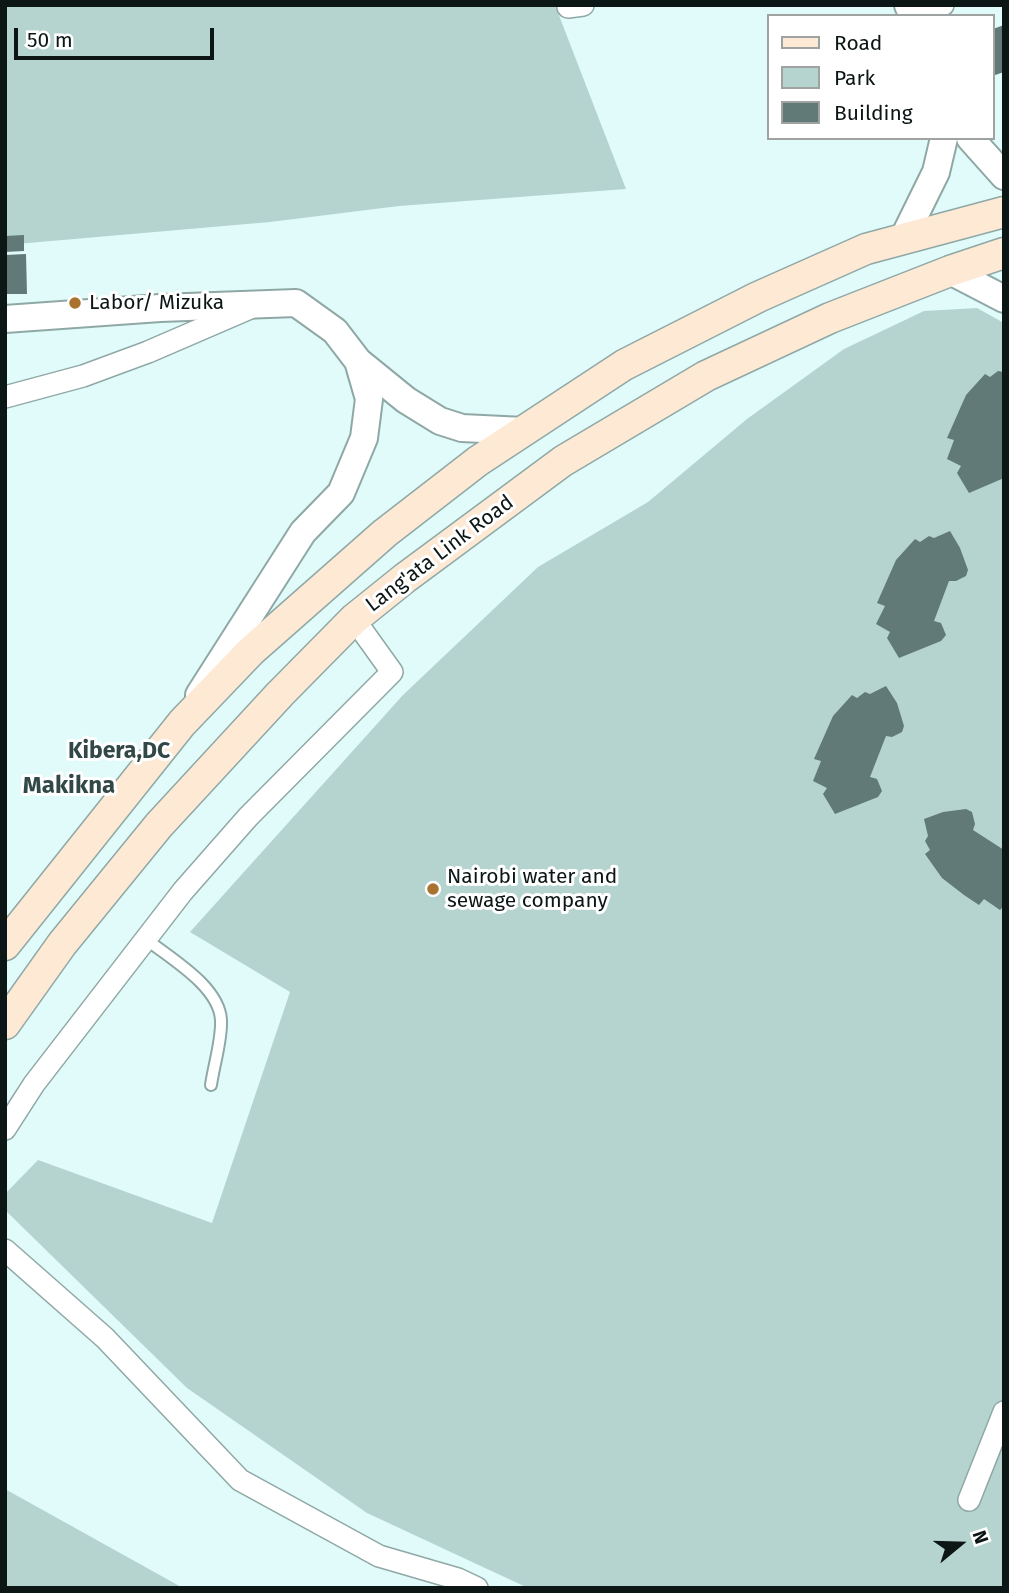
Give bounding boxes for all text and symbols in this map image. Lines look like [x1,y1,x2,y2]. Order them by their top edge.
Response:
scale bar [18,14,217,58]
legend [768,14,995,140]
text: 50 m [27,27,73,53]
text: Road [834,30,882,56]
text: Park [834,65,875,91]
text: Building [834,100,913,126]
place label: Labor/ Mizuka [89,290,224,316]
marker: Labor/ Mizuka [67,295,83,311]
street label: Lang'ata Link Road [361,490,519,618]
district label: Kibera,DC [68,738,170,766]
district label: Makikna [23,772,115,800]
place label: Nairobi water and sewage company [447,864,617,914]
marker: Nairobi water and sewage company [425,881,441,897]
north arrow [925,1509,995,1579]
text: N [967,1527,993,1547]

